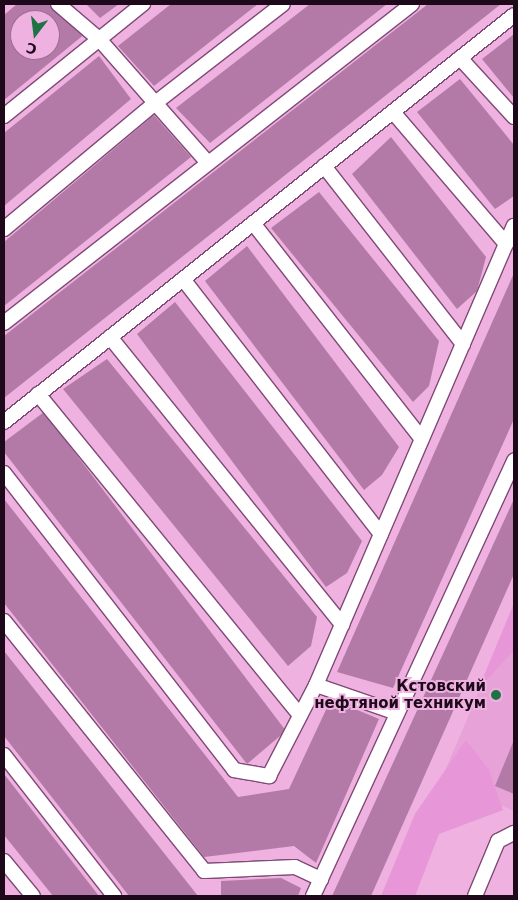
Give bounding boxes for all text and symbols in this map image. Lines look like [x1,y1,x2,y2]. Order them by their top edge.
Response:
north arrow [10,10,60,60]
text: С [24,39,38,58]
place label: Кстовский нефтяной техникум [314,677,486,712]
marker: Кстовский нефтяной техникум [490,689,502,701]

